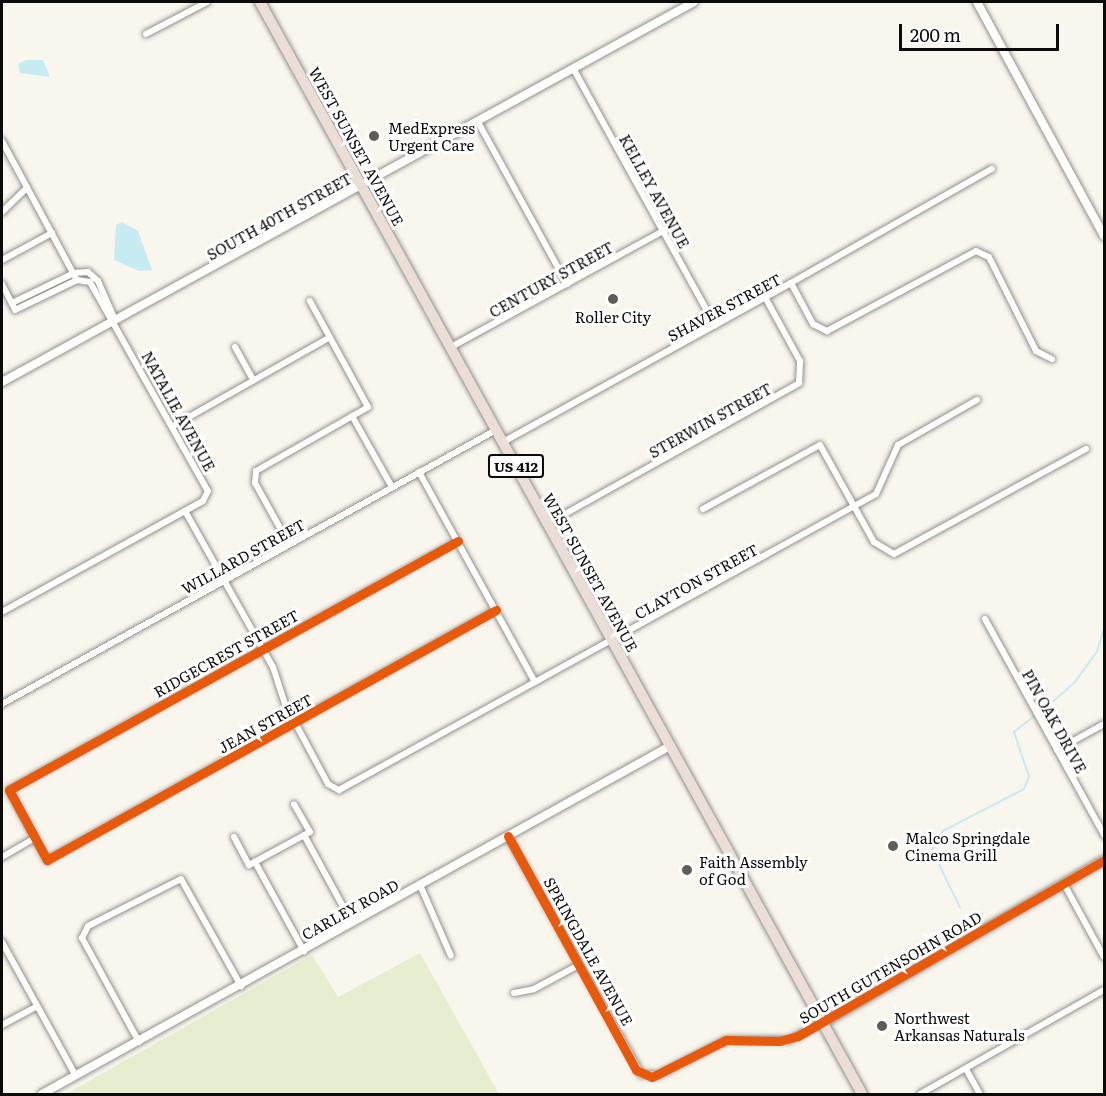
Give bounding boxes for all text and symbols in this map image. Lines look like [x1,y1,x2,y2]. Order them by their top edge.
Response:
scale bar [902,12,1062,50]
text: 200 m [910,21,961,48]
street label: WEST SUNSET AVENUE [306,63,408,229]
place label: MedExpress Urgent Care [388,118,475,153]
marker: MedExpress Urgent Care [365,127,383,145]
street label: KELLEY AVENUE [616,131,694,251]
street label: SOUTH 40TH STREET [203,169,355,263]
street label: CENTURY STREET [486,237,616,321]
street label: SHAVER STREET [664,270,784,344]
marker: Roller City [606,292,620,306]
place label: Roller City [575,308,651,326]
street label: NATALIE AVENUE [139,348,219,474]
street label: STERWIN STREET [646,379,774,461]
road number: US 412 [488,455,544,477]
street label: WEST SUNSET AVENUE [540,489,642,655]
street label: WILLARD STREET [178,515,308,597]
street label: CLAYTON STREET [631,540,761,622]
street label: RIDGECREST STREET [150,606,302,700]
street label: PIN OAK DRIVE [1019,666,1091,776]
street label: JEAN STREET [215,690,315,756]
place label: Malco Springdale Cinema Grill [905,828,1030,863]
marker: Malco Springdale Cinema Grill [886,839,900,853]
place label: Faith Assembly of God [699,852,808,887]
marker: Faith Assembly of God [680,863,694,877]
street label: SPRINGDALE AVENUE [541,874,637,1028]
street label: CARLEY ROAD [298,875,402,943]
street label: SOUTH GUTENSOHN ROAD [796,907,984,1027]
place label: Northwest Arkansas Naturals [894,1008,1025,1043]
marker: Northwest Arkansas Naturals [875,1019,889,1033]

